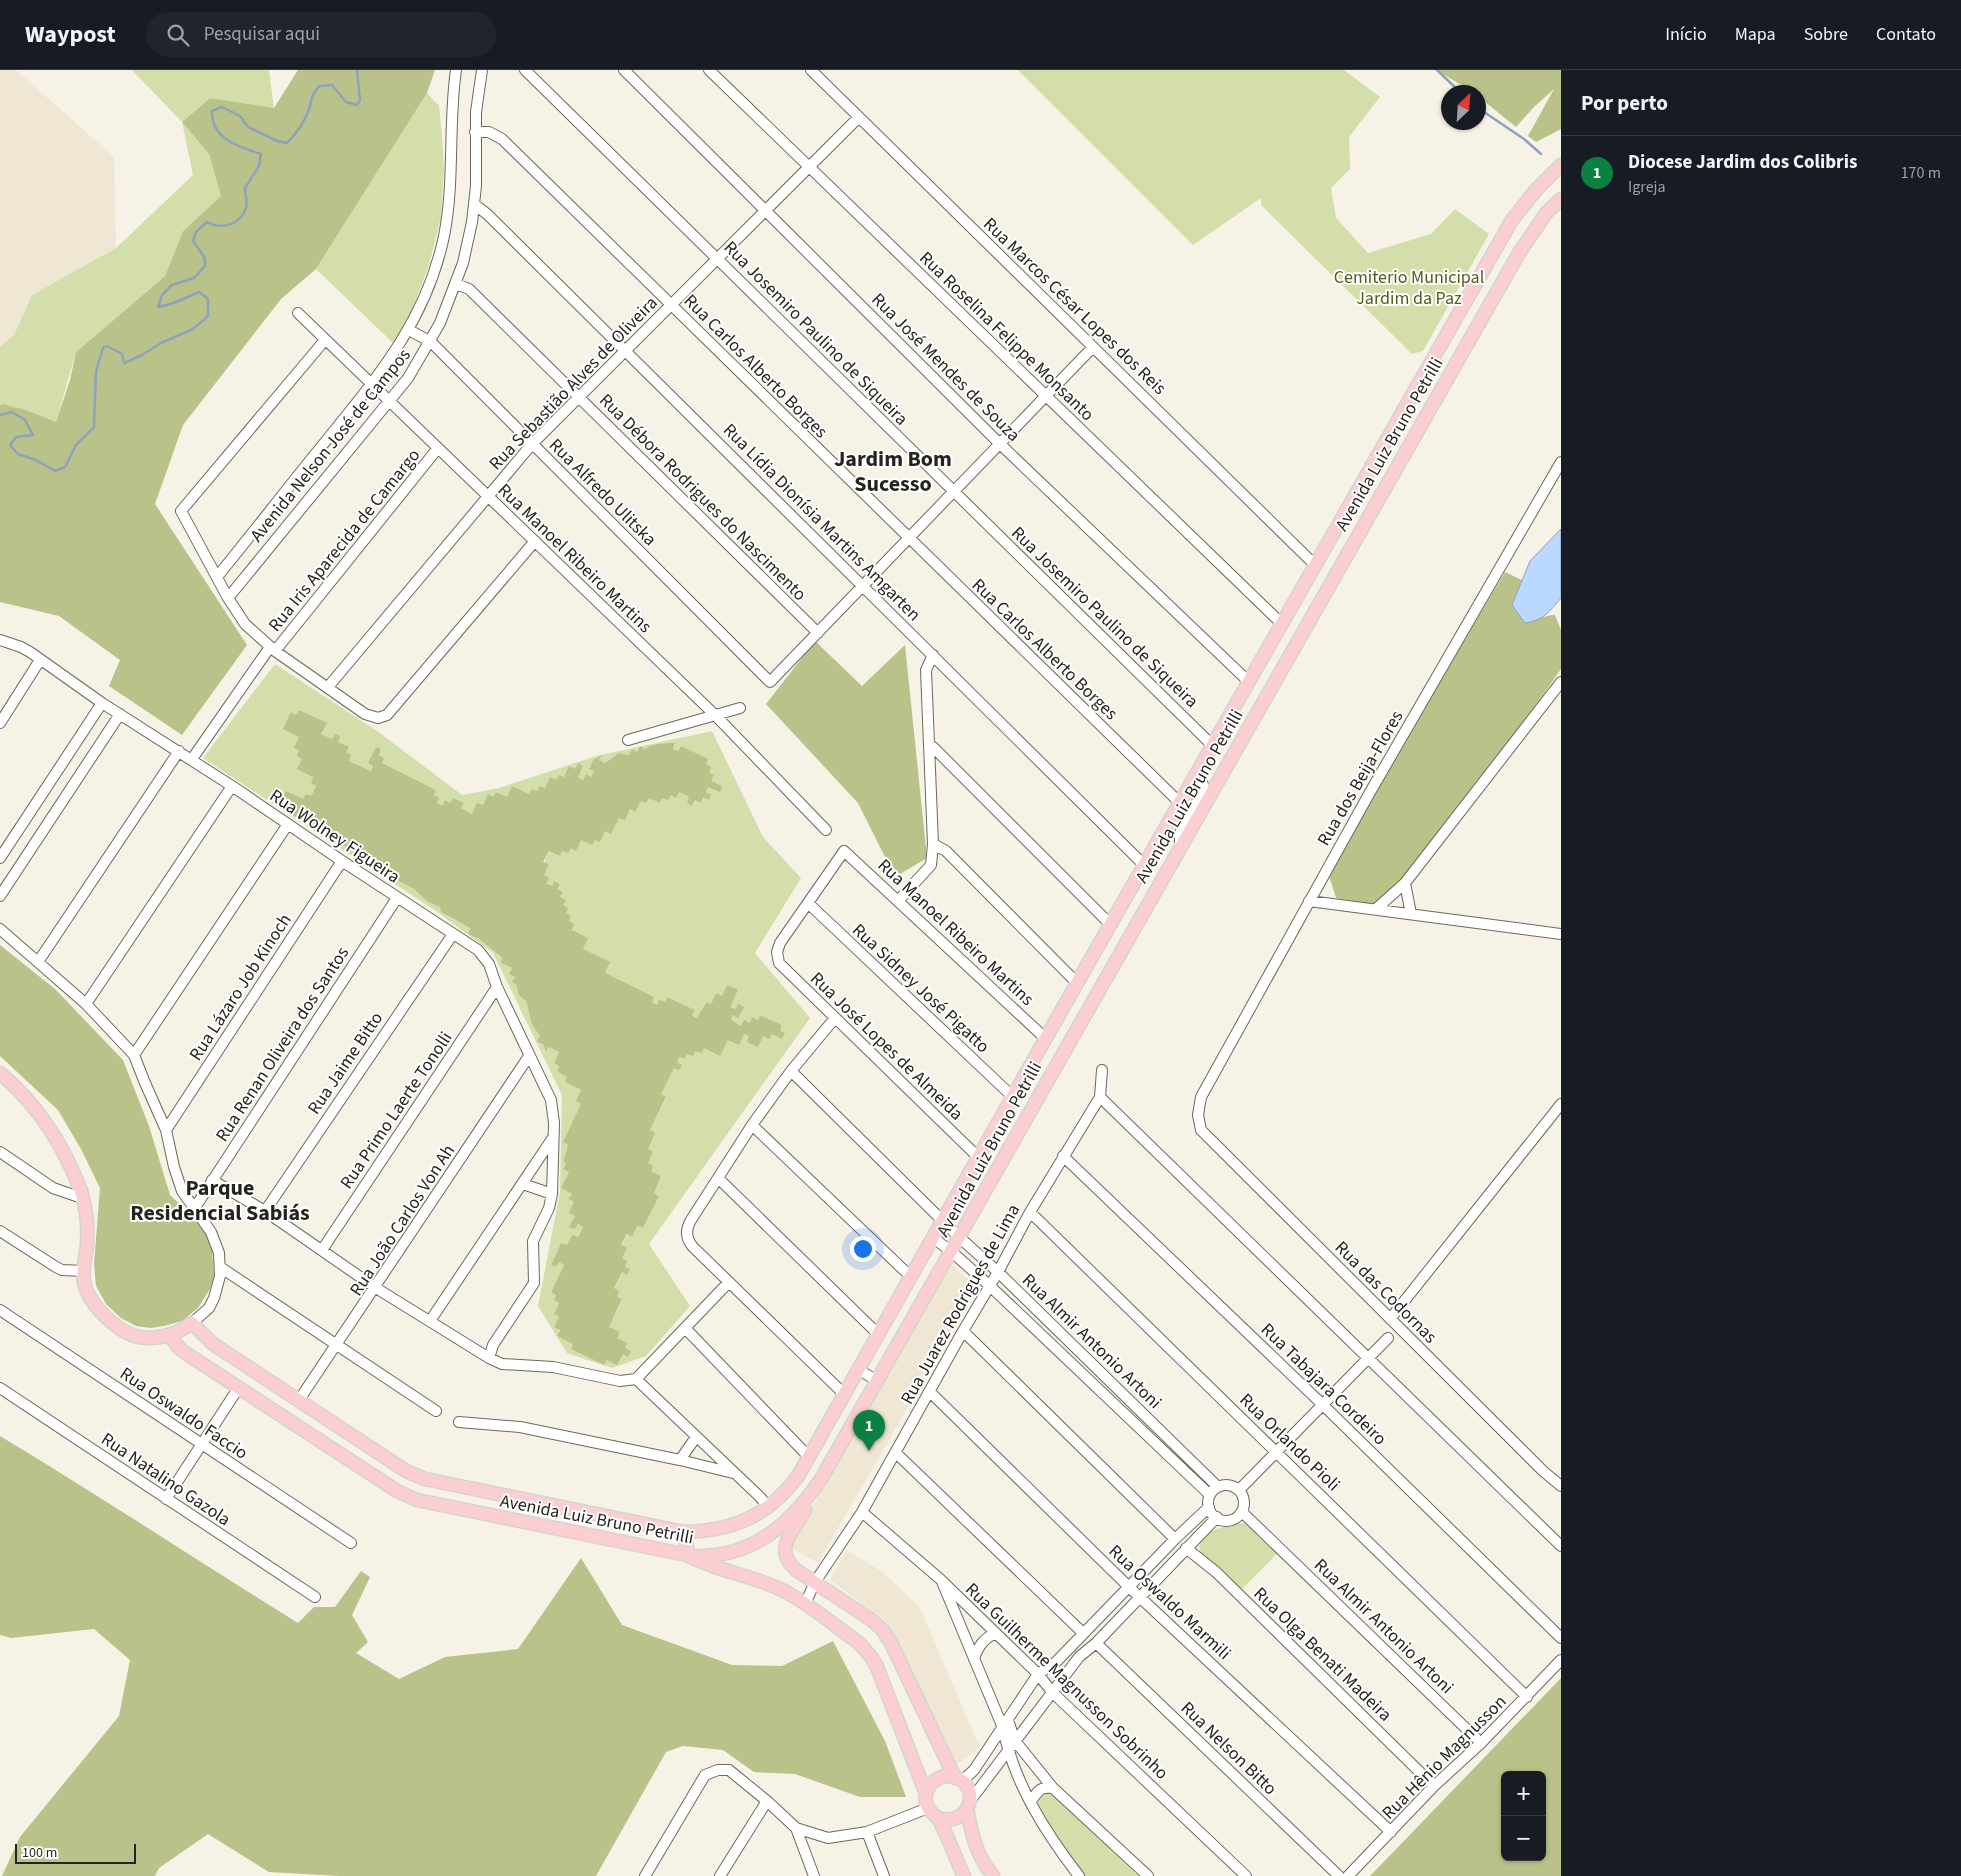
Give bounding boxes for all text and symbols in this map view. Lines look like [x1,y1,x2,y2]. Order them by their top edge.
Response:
search box [146,12,496,57]
text: Waypost [25,17,116,52]
icon: search [164,21,192,49]
text: Pesquisar aqui [204,21,320,48]
text: Início [1665,22,1707,47]
text: Mapa [1735,22,1776,47]
text: Sobre [1804,22,1848,47]
text: Contato [1876,22,1936,47]
north arrow [1441,85,1486,130]
text: Por perto [1581,88,1668,118]
text: Diocese Jardim dos Colibris [1628,149,1857,176]
text: 1 [1593,162,1601,184]
text: 170 m [1901,162,1941,184]
text: Igreja [1628,176,1666,198]
street label: Rua Marcos César Lopes dos Reis [978,212,1172,401]
street label: Rua Josemiro Paulino de Siqueira [718,236,913,431]
street label: Rua Roselina Felippe Monsanto [914,246,1100,427]
park label: Cemiterio Municipal Jardim da Paz [1334,265,1484,311]
street label: Rua José Mendes de Souza [866,287,1026,447]
street label: Rua Carlos Alberto Borges [678,289,833,444]
street label: Rua Sebastião Alves de Oliveira [483,291,663,476]
street label: Avenida Nelson José de Campos [244,343,416,547]
street label: Avenida Luiz Bruno Petrilli [1329,353,1449,536]
street label: Rua Débora Rodrigues do Nascimento [593,388,812,607]
street label: Rua Lídia Dionísia Martins Amgarten [717,418,926,627]
street label: Rua Alfredo Ulitska [543,433,662,552]
district label: Jardim Bom Sucesso [834,443,952,500]
street label: Rua Iris Aparecida de Camargo [263,444,426,637]
street label: Rua Manoel Ribeiro Martins [492,478,657,639]
street label: Rua Josemiro Paulino de Siqueira [1006,521,1204,714]
street label: Rua Carlos Alberto Borges [966,573,1123,726]
street label: Avenida Luiz Bruno Petrilli [1129,705,1249,888]
street label: Rua dos Beija-Flores [1312,706,1409,850]
street label: Rua Wolney Figueira [265,783,405,889]
street label: Rua Manoel Ribeiro Martins [872,853,1039,1012]
street label: Rua Lázaro Job Kinoch [183,909,297,1066]
street label: Rua Sidney José Pigatto [846,918,995,1059]
street label: Rua Renan Oliveira dos Santos [210,942,355,1147]
street label: Rua José Lopes de Almeida [805,967,969,1126]
street label: Rua Jaime Bitto [302,1007,389,1119]
street label: Rua Primo Laerte Tonolli [334,1027,458,1194]
street label: Avenida Luiz Bruno Petrilli [931,1057,1048,1241]
street label: Rua João Carlos Von Ah [344,1140,461,1301]
district label: Parque Residencial Sabiás [130,1172,310,1229]
street label: Rua Juarez Rodrigues de Lima [895,1200,1026,1409]
your location [850,1236,876,1262]
street label: Rua das Codornas [1329,1236,1442,1349]
street label: Rua Almir Antonio Artoni [1016,1268,1167,1415]
street label: Rua Tabajara Cordeiro [1255,1318,1392,1451]
street label: Rua Oswaldo Faccio [115,1361,253,1466]
street label: Rua Orlando Pioli [1234,1388,1346,1497]
pin: 1 [853,1410,885,1451]
street label: Rua Natalino Gazola [96,1427,235,1532]
street label: Avenida Luiz Bruno Petrilli [498,1488,696,1551]
street label: Rua Oswaldo Marmili [1103,1539,1236,1666]
street label: Rua Almir Antonio Artoni [1308,1553,1459,1700]
street label: Rua Guilherme Magnusson Sobrinho [960,1577,1174,1785]
street label: Rua Olga Benati Madeira [1248,1582,1397,1727]
street label: Rua Hênio Magnusson [1377,1690,1512,1825]
street label: Rua Nelson Bitto [1175,1696,1282,1801]
map controls [1501,1771,1546,1861]
button: + [1501,1771,1546,1816]
button: − [1501,1816,1546,1861]
scale bar [15,1841,136,1864]
text: 100 m [22,1843,57,1863]

